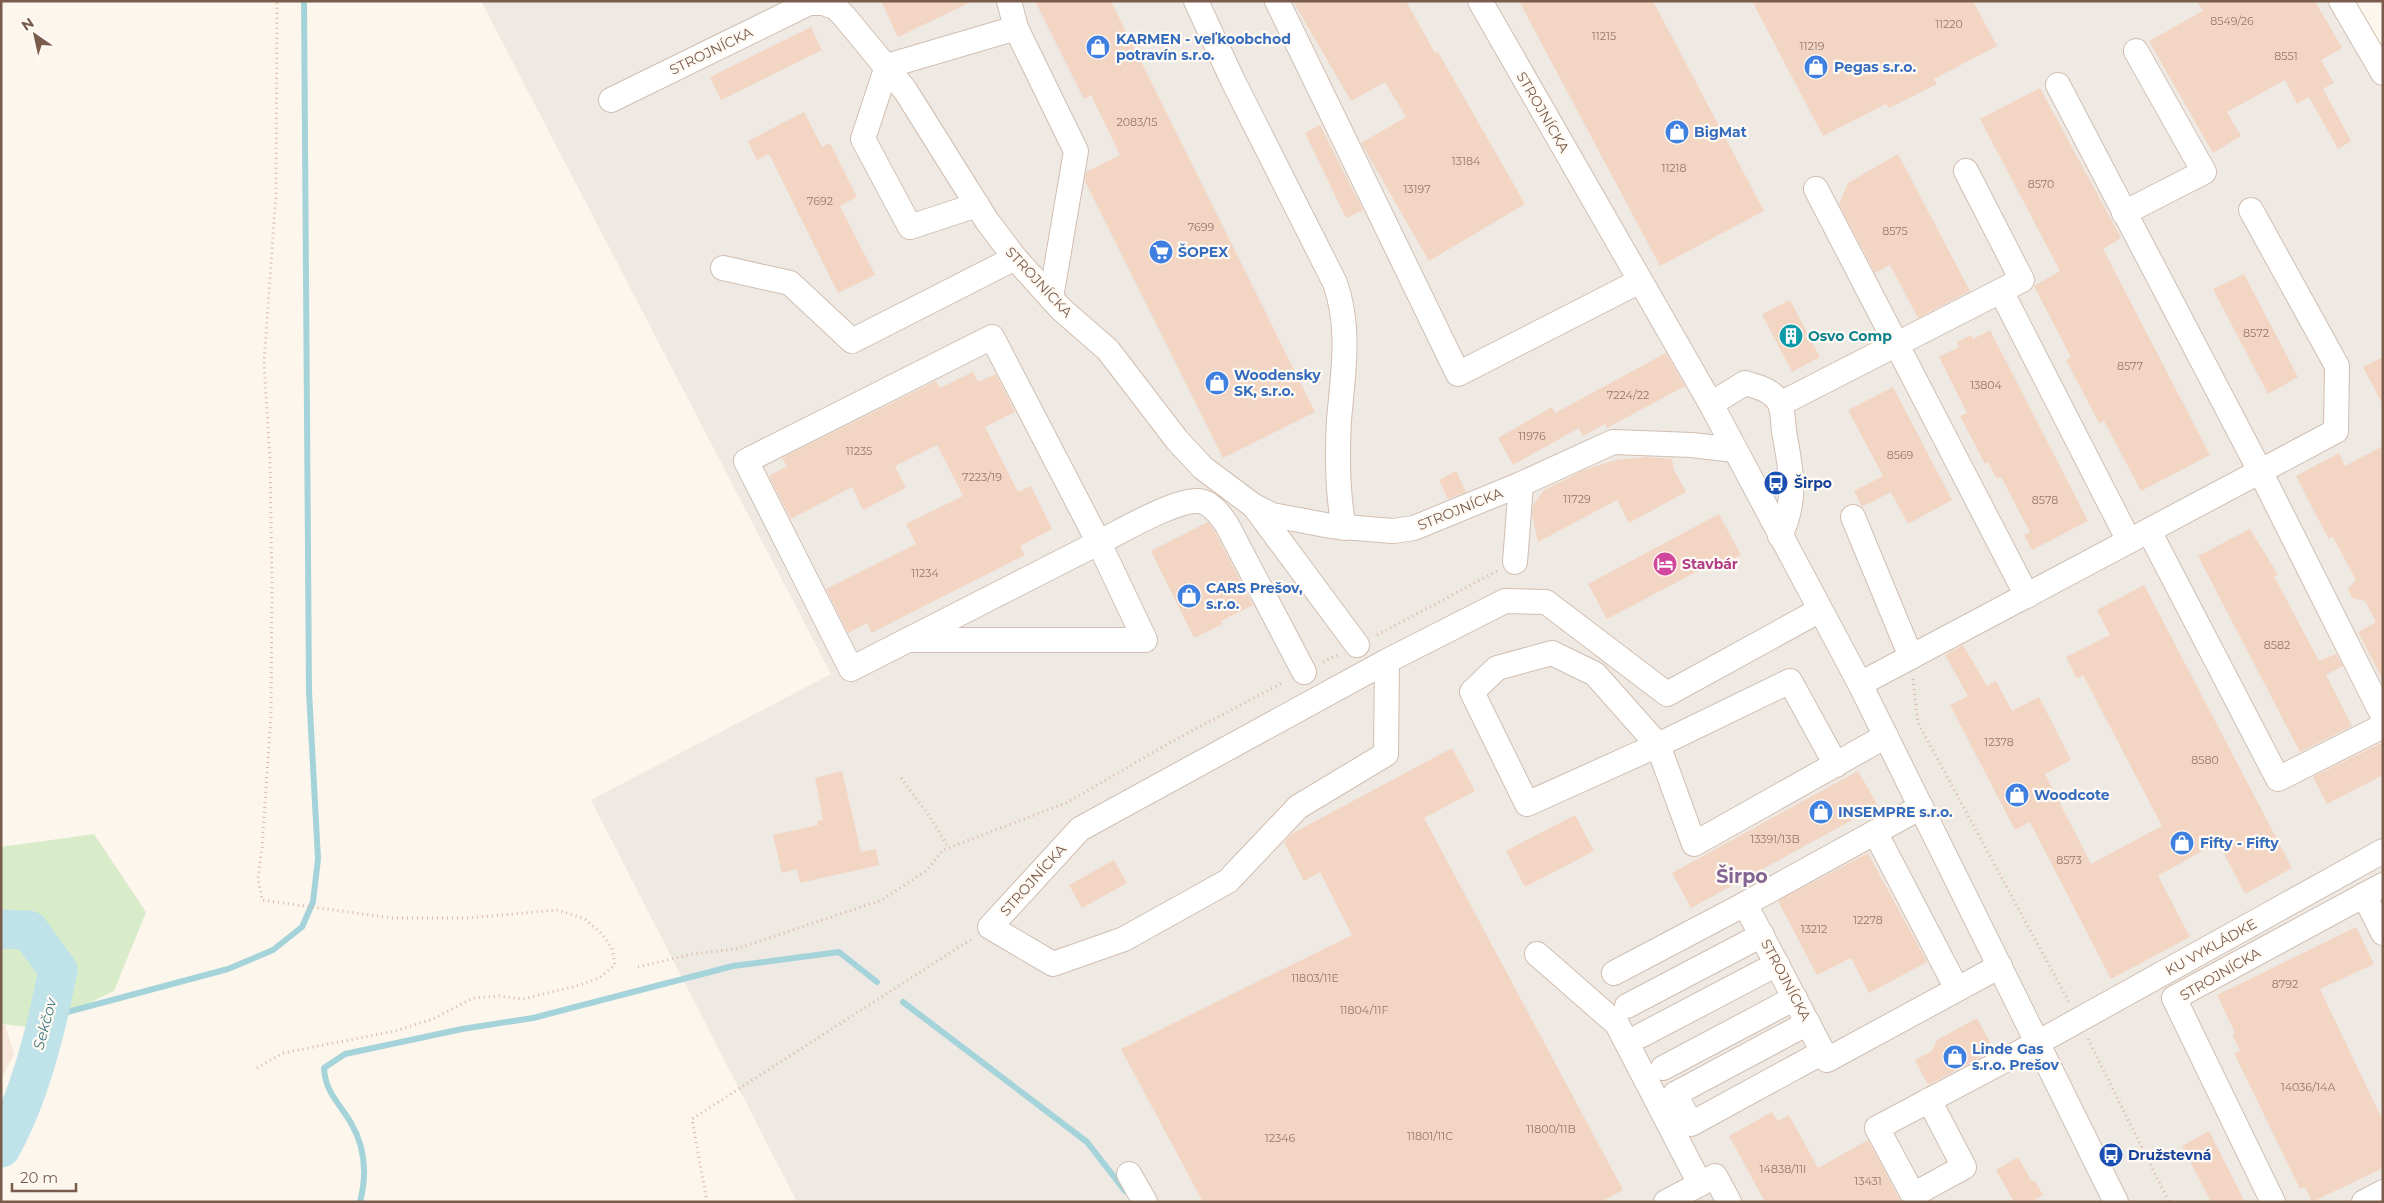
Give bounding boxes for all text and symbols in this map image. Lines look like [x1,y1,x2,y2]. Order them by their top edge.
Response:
north arrow [10,10,60,60]
text: N [18,14,37,35]
house number: 8549/26 [2210,14,2254,28]
house number: 11220 [1935,17,1963,31]
street label: STROJNÍCKA [666,23,756,79]
house number: 11215 [1592,29,1616,43]
place label: KARMEN - veľkoobchod potravín s.r.o. [1116,30,1291,64]
shop icon: KARMEN - veľkoobchod potravín s.r.o. [1085,34,1111,60]
house number: 11219 [1800,39,1825,53]
house number: 8551 [2274,49,2298,63]
shop icon: Pegas s.r.o. [1803,54,1829,80]
place label: Pegas s.r.o. [1834,58,1916,76]
street label: STROJNÍCKA [1513,68,1574,156]
house number: 2083/15 [1117,115,1157,129]
shop icon: BigMat [1664,119,1690,145]
place label: BigMat [1694,123,1747,141]
house number: 13184 [1452,154,1481,168]
house number: 11218 [1661,161,1687,175]
house number: 8570 [2028,177,2054,191]
house number: 13197 [1403,182,1431,196]
house number: 7692 [807,194,833,208]
house number: 7699 [1188,220,1214,234]
house number: 8575 [1882,224,1908,238]
supermarket icon: ŠOPEX [1148,239,1174,265]
street label: STROJNÍCKA [1002,243,1077,322]
place label: ŠOPEX [1178,243,1228,261]
building icon: Osvo Comp [1778,323,1804,349]
house number: 8572 [2243,326,2269,340]
place label: Osvo Comp [1808,327,1892,345]
house number: 8577 [2117,359,2143,373]
place label: Woodensky SK, s.r.o. [1234,366,1321,400]
shop icon: Woodensky SK, s.r.o. [1204,370,1230,396]
house number: 13804 [1970,378,2003,392]
house number: 7224/22 [1607,388,1649,402]
house number: 11976 [1518,429,1546,443]
house number: 11235 [846,444,872,458]
house number: 8569 [1887,448,1914,462]
house number: 7223/19 [962,470,1002,484]
bus stop icon: Širpo [1763,470,1789,496]
place label: Širpo [1794,474,1832,492]
street label: STROJNÍCKA [1415,483,1506,534]
house number: 11729 [1563,492,1591,506]
house number: 8578 [2032,493,2058,507]
hotel icon: Stavbár [1652,551,1678,577]
place label: Stavbár [1682,555,1738,573]
house number: 11234 [911,566,940,580]
place label: CARS Prešov, s.r.o. [1206,579,1303,613]
shop icon: CARS Prešov, s.r.o. [1176,583,1202,609]
house number: 8582 [2264,638,2290,652]
house number: 12378 [1984,735,2014,749]
house number: 8580 [2191,753,2219,767]
shop icon: Woodcote [2004,782,2030,808]
place label: Woodcote [2034,786,2110,804]
shop icon: INSEMPRE s.r.o. [1808,799,1834,825]
place label: INSEMPRE s.r.o. [1838,803,1953,821]
shop icon: Fifty - Fifty [2169,830,2195,856]
house number: 13391/13B [1750,832,1800,846]
place label: Fifty - Fifty [2200,834,2279,852]
street label: STROJNÍCKA [996,840,1071,920]
house number: 8573 [2056,853,2082,867]
district label: Širpo [1716,864,1768,888]
house number: 12278 [1853,913,1883,927]
street label: KU VYKLÁDKE [2162,914,2260,980]
house number: 13212 [1801,922,1827,936]
street label: STROJNÍCKA [1757,936,1816,1025]
street label: STROJNÍCKA [2176,943,2264,1004]
house number: 11803/11E [1291,971,1339,985]
house number: 8792 [2272,977,2298,991]
water label: Sekčov [29,995,61,1052]
house number: 11804/11F [1340,1003,1388,1017]
place label: Linde Gas s.r.o. Prešov [1972,1040,2060,1074]
shop icon: Linde Gas s.r.o. Prešov [1942,1044,1968,1070]
house number: 14036/14A [2281,1080,2335,1094]
house number: 11800/11B [1526,1122,1576,1136]
house number: 11801/11C [1407,1129,1453,1143]
house number: 12346 [1265,1131,1295,1145]
bus stop icon: Družstevná [2098,1142,2124,1168]
place label: Družstevná [2128,1146,2211,1164]
scale bar [12,1160,76,1192]
house number: 14838/11I [1760,1162,1806,1176]
text: 20 m [20,1168,58,1187]
house number: 13431 [1854,1174,1882,1188]

